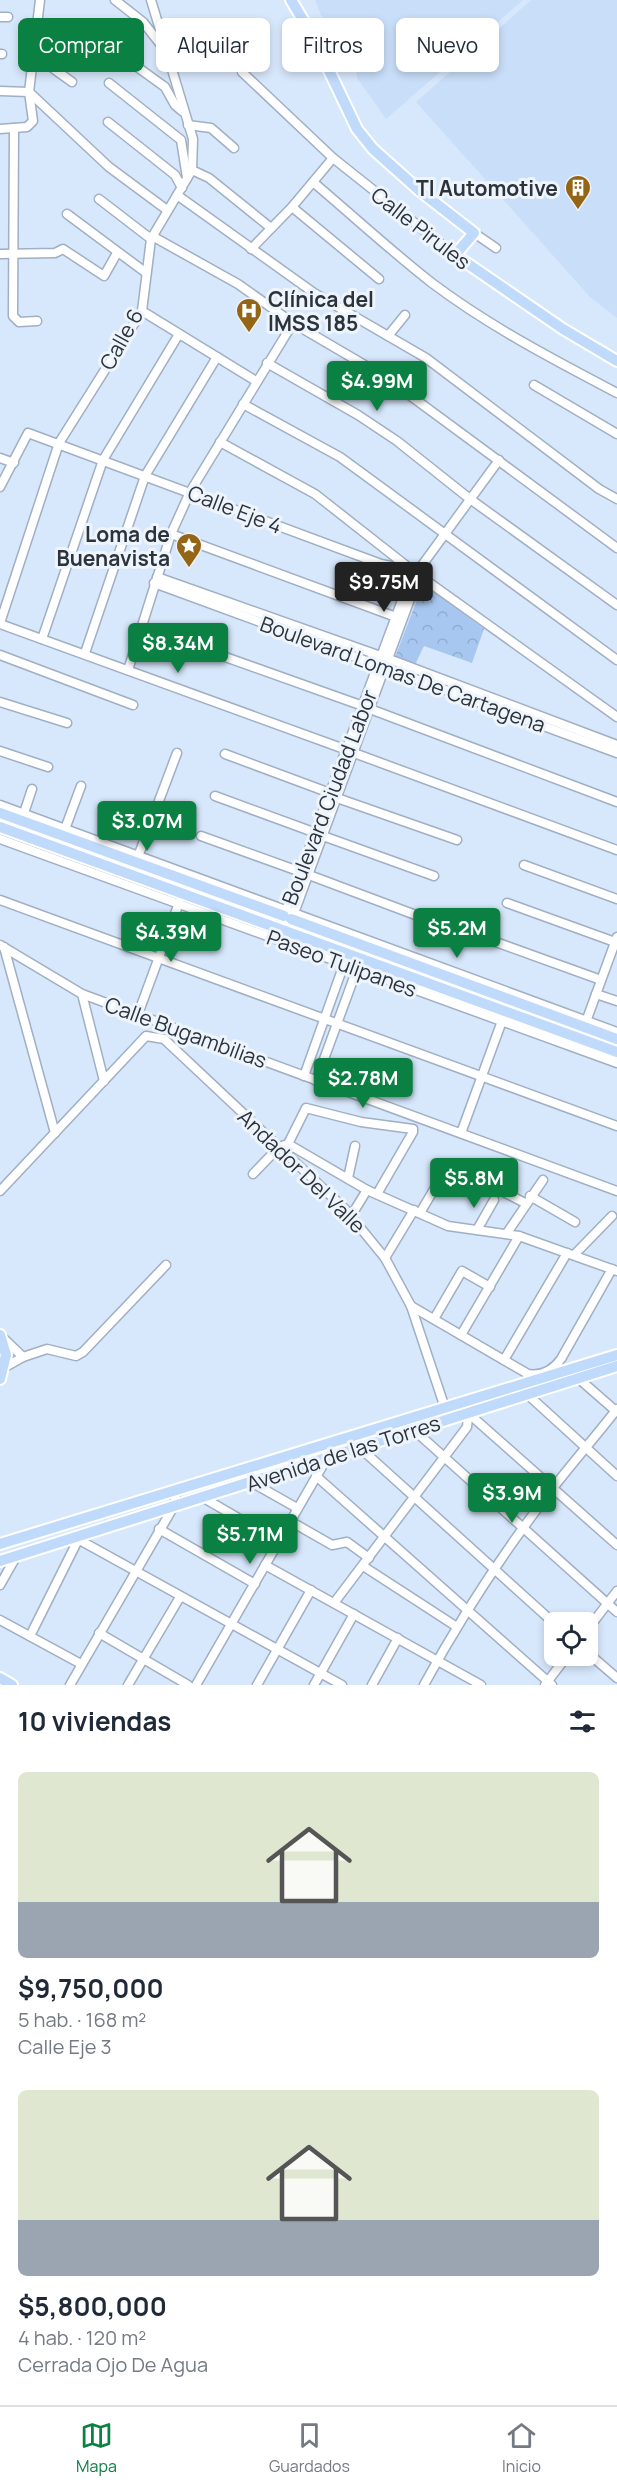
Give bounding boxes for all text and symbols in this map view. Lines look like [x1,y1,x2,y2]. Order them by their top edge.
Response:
chip: Comprar [18,18,144,72]
chip: Alquilar [156,18,270,72]
chip: Filtros [282,18,384,72]
chip: Nuevo [396,18,499,72]
building icon: TI Automotive [563,173,593,211]
place label: TI Automotive [416,174,558,202]
street label: Calle Pirules [366,180,476,276]
place label: Clínica del IMSS 185 [268,285,374,337]
hospital icon: Clínica del IMSS 185 [234,296,264,334]
street label: Calle 6 [93,303,149,375]
pin: $4.99M [328,361,426,412]
text: $4.99M [341,367,413,394]
street label: Calle Eje 4 [184,478,286,540]
place label: Loma de Buenavista [56,520,170,572]
place icon: Loma de Buenavista [174,531,204,569]
pin: $9.75M [335,562,433,613]
text: $9.75M [349,568,419,595]
street label: Boulevard Lomas De Cartagena [257,609,549,739]
pin: $8.34M [129,623,227,674]
text: $8.34M [142,629,214,656]
street label: Boulevard Ciudad Labor [275,685,383,909]
pin: $3.07M [98,801,196,852]
text: $3.07M [111,807,183,834]
pin: $5.2M [415,908,499,959]
pin: $4.39M [122,912,220,963]
text: $5.2M [427,914,487,941]
text: $4.39M [135,918,207,945]
street label: Paseo Tulipanes [263,923,421,1003]
street label: Calle Bugambilias [101,990,271,1074]
pin: $2.78M [314,1058,412,1109]
text: $2.78M [328,1064,398,1091]
street label: Andador Del Valle [232,1103,372,1239]
pin: $5.8M [432,1158,516,1209]
text: $5.8M [444,1164,504,1191]
street label: Avenida de las Torres [242,1408,444,1498]
pin: $3.9M [470,1473,554,1524]
text: $3.9M [482,1479,542,1506]
pin: $5.71M [201,1514,299,1565]
text: $5.71M [217,1520,283,1547]
map controls [544,1612,598,1666]
button: locate [544,1612,598,1666]
text: 10 viviendas [18,1703,171,1739]
icon: filters [566,1705,599,1738]
icon: home [255,1811,363,1919]
text: $9,750,000 [18,1970,164,2006]
text: 5 hab. · 168 m² [18,2006,146,2033]
text: Calle Eje 3 [18,2033,112,2060]
icon: home [255,2129,363,2237]
text: $5,800,000 [18,2288,167,2324]
text: 4 hab. · 120 m² [18,2324,146,2351]
text: Cerrada Ojo De Agua [18,2351,208,2378]
tab: Mapa [76,2419,117,2477]
tab: Guardados [269,2419,350,2477]
tab: Inicio [502,2419,541,2477]

